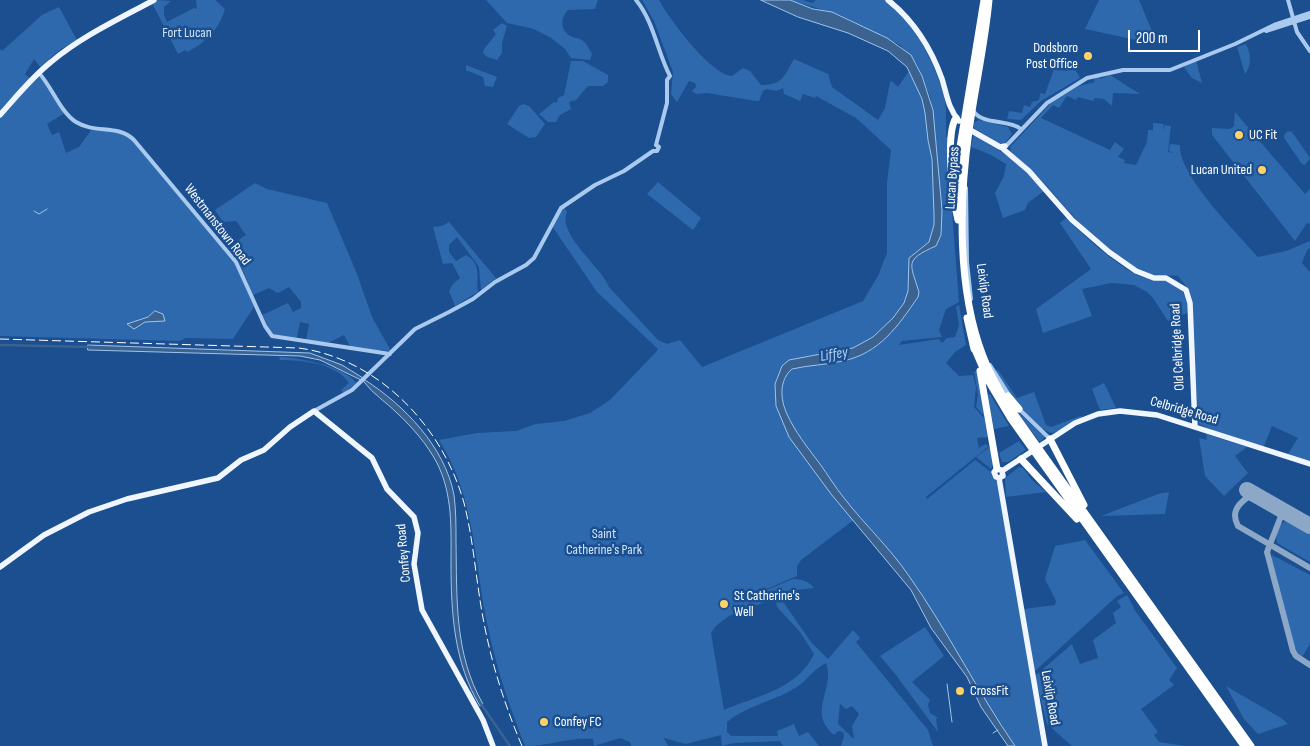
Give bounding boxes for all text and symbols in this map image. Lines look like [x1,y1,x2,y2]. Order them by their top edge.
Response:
scale bar [1130,20,1202,52]
park label: Fort Lucan [162,25,212,41]
text: 200 m [1136,29,1168,48]
place label: Dodsboro Post Office [1026,40,1078,72]
marker: Dodsboro Post Office [1082,50,1094,62]
place label: UC Fit [1249,127,1277,143]
marker: UC Fit [1233,129,1245,141]
street label: Lucan Bypass [942,146,964,210]
place label: Lucan United [1191,162,1252,178]
marker: Lucan United [1256,164,1268,176]
street label: Westmanstown Road [180,181,254,269]
street label: Leixlip Road [972,262,996,320]
street label: Old Celbridge Road [1167,303,1189,391]
water label: Liffey [819,344,849,366]
street label: Celbridge Road [1148,393,1220,429]
street label: Confey Road [393,523,415,583]
park label: Saint Catherine's Park [566,526,642,558]
place label: St Catherine's Well [734,588,800,620]
marker: St Catherine's Well [718,598,730,610]
street label: Leixlip Road [1037,669,1063,727]
place label: CrossFit [970,683,1009,699]
marker: CrossFit [954,685,966,697]
place label: Confey FC [554,714,601,730]
marker: Confey FC [538,716,550,728]

